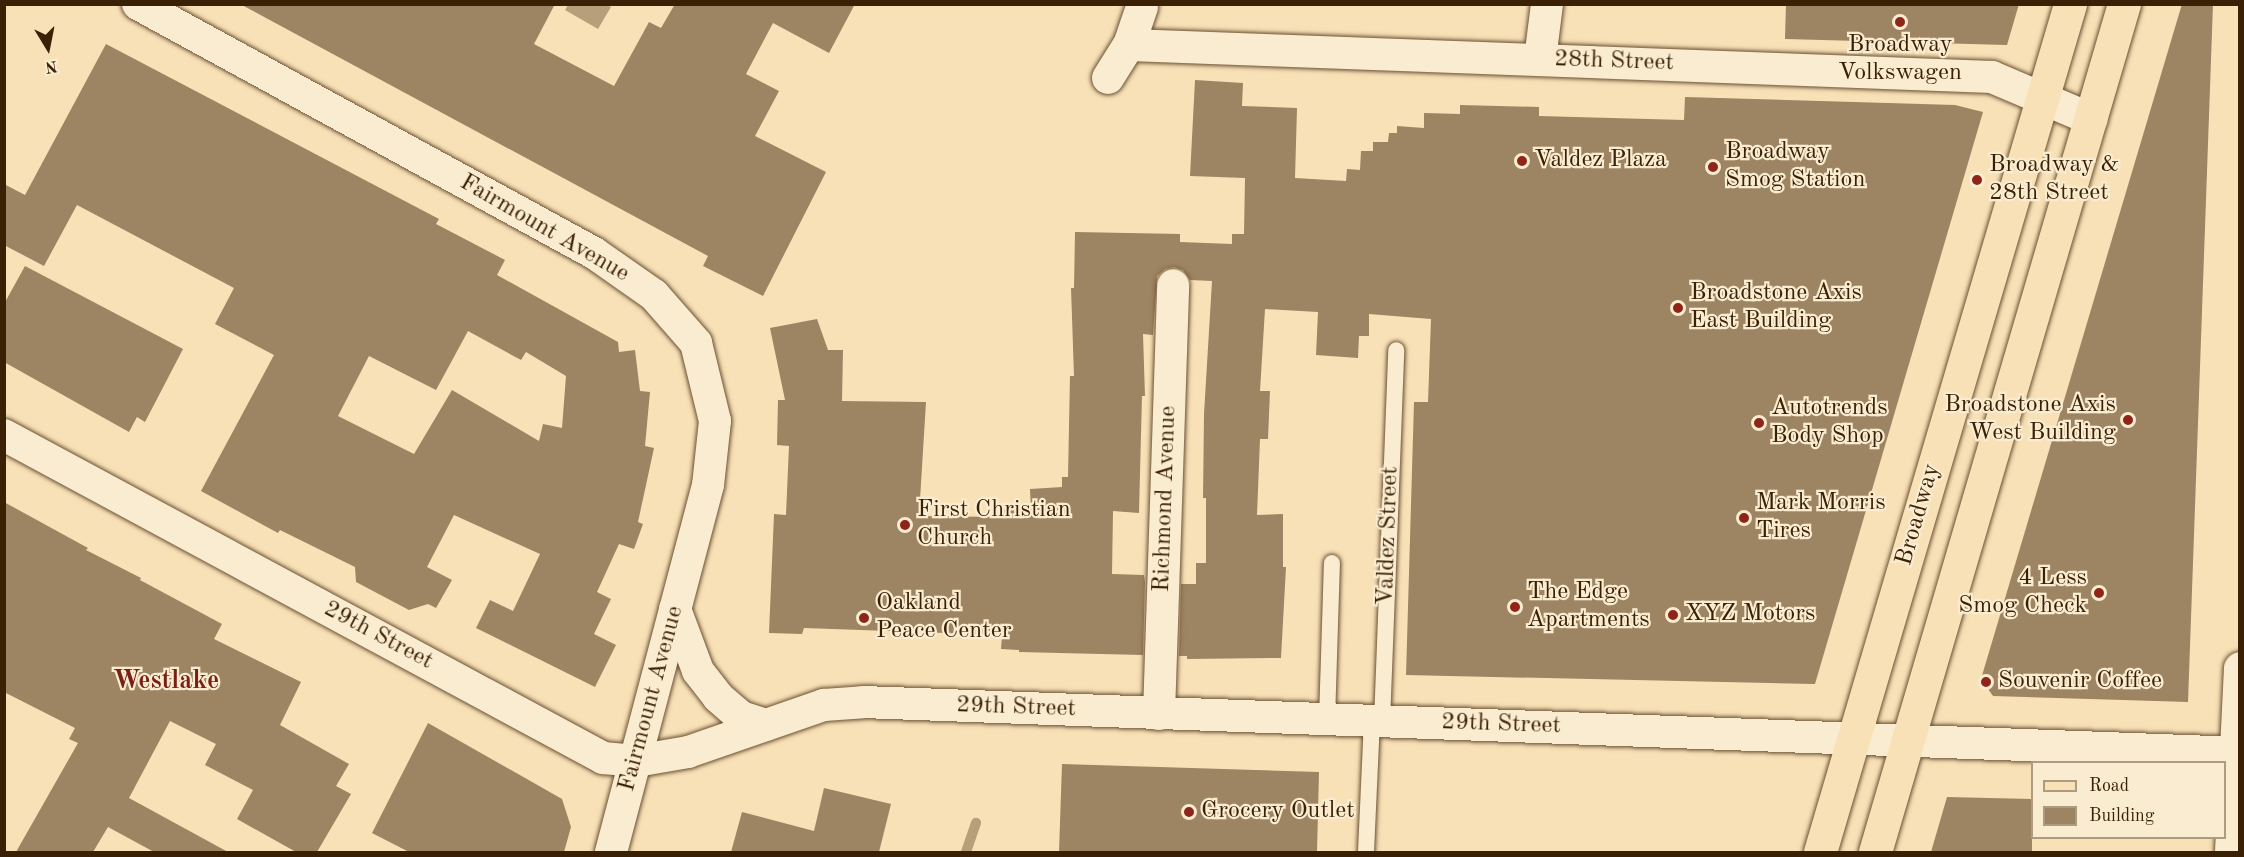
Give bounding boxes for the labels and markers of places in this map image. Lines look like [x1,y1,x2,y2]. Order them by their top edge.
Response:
marker: Broadway Volkswagen [1893,15,1907,29]
place label: Broadway Volkswagen [1838,32,1962,88]
place label: Broadway Smog Station [1725,139,1865,195]
place label: Valdez Plaza [1534,147,1667,175]
place label: Broadway & 28th Street [1989,152,2119,208]
marker: Valdez Plaza [1515,154,1529,168]
marker: Broadway Smog Station [1706,160,1720,174]
marker: Broadway & 28th Street [1970,173,1984,187]
place label: Broadstone Axis East Building [1690,280,1862,336]
marker: Broadstone Axis East Building [1671,301,1685,315]
place label: Broadstone Axis West Building [1944,392,2116,448]
place label: Autotrends Body Shop [1771,395,1888,451]
marker: Broadstone Axis West Building [2121,413,2135,427]
marker: Autotrends Body Shop [1752,416,1766,430]
place label: Mark Morris Tires [1756,490,1886,546]
place label: First Christian Church [917,497,1071,553]
marker: Mark Morris Tires [1737,511,1751,525]
marker: First Christian Church [898,518,912,532]
place label: 4 Less Smog Check [1958,565,2087,621]
place label: The Edge Apartments [1527,579,1650,635]
marker: 4 Less Smog Check [2092,586,2106,600]
place label: Oakland Peace Center [876,590,1012,646]
marker: The Edge Apartments [1508,600,1522,614]
place label: XYZ Motors [1685,601,1815,629]
marker: XYZ Motors [1666,608,1680,622]
marker: Oakland Peace Center [857,611,871,625]
place label: Souvenir Coffee [1998,668,2162,696]
marker: Souvenir Coffee [1979,675,1993,689]
place label: Grocery Outlet [1201,798,1355,826]
marker: Grocery Outlet [1182,805,1196,819]

